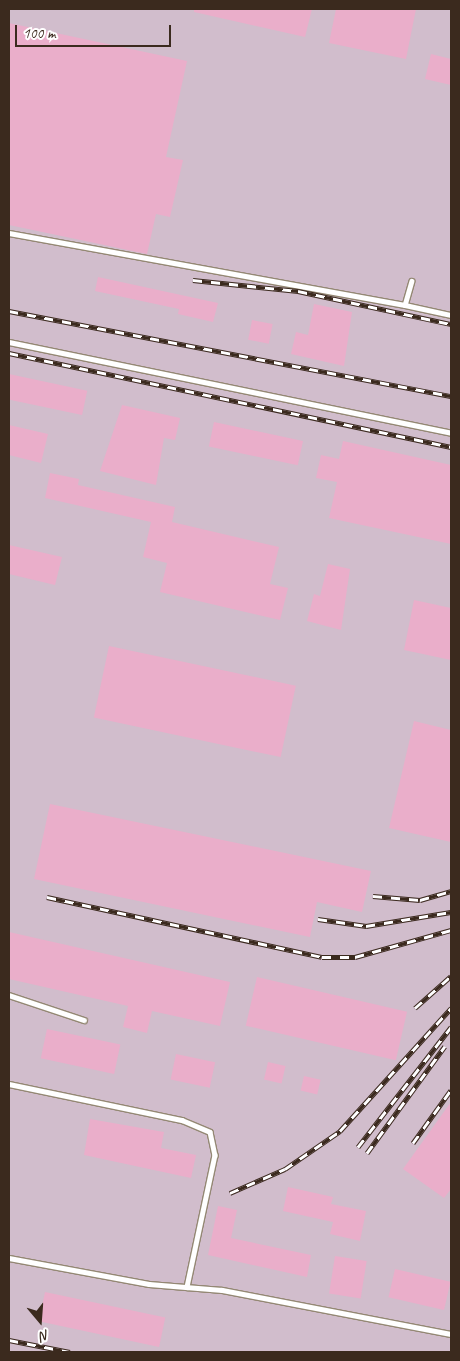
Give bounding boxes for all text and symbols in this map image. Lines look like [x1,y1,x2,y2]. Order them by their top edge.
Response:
scale bar [18,15,174,47]
text: 100 m [23,24,55,43]
north arrow [15,1296,65,1346]
text: N [38,1326,52,1345]

